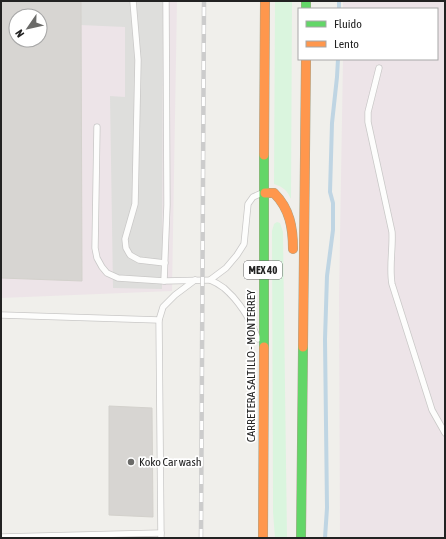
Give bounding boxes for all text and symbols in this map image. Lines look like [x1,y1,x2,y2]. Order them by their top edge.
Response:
north arrow [8,8,48,48]
legend [298,8,438,60]
text: Fluido [334,17,362,31]
text: N [13,28,27,40]
text: Lento [334,37,359,51]
road number: MEX 40 [244,261,282,279]
street label: CARRETERA SALTILLO - MONTERREY [244,289,258,442]
place label: Koko Car wash [139,455,201,469]
marker: Koko Car wash [126,457,136,467]

